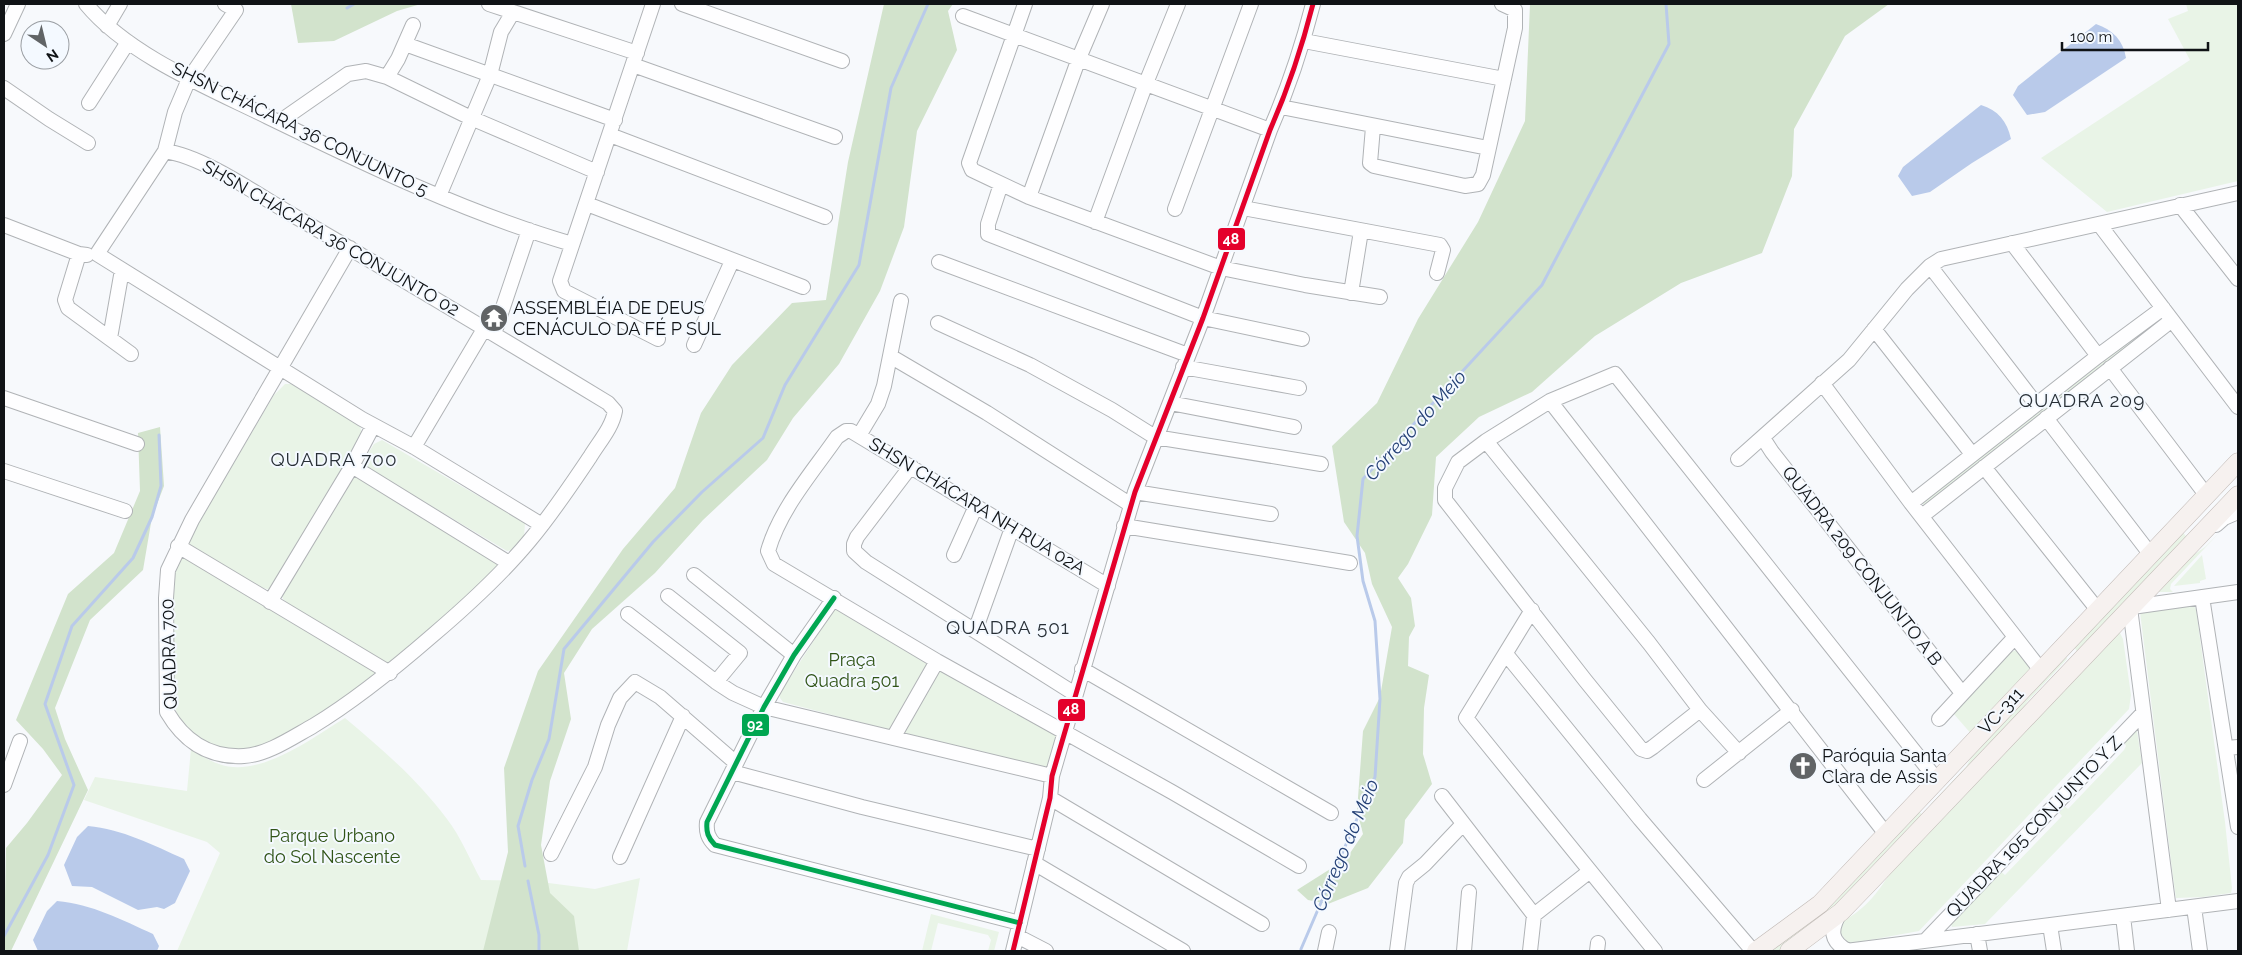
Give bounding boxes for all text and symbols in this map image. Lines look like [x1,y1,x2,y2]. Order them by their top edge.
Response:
north arrow [20,20,70,70]
scale bar [2062,20,2208,52]
text: 100 m [2070,28,2112,46]
text: N [43,46,61,65]
street label: SHSN CHÁCARA 36 CONJUNTO 5 [169,56,432,200]
street label: SHSN CHÁCARA 36 CONJUNTO 02 [199,154,464,320]
line badge: 48 [1217,227,1246,251]
text: 48 [1223,231,1239,247]
place label: ASSEMBLÉIA DE DEUS CENÁCULO DA FÉ P SUL [513,296,722,339]
temple icon: ASSEMBLÉIA DE DEUS CENÁCULO DA FÉ P SUL [479,303,509,333]
water label: Córrego do Meio [1360,365,1470,485]
district label: QUADRA 209 [2019,389,2145,411]
street label: SHSN CHÁCARA NH RUA 02A [865,432,1090,579]
district label: QUADRA 700 [270,448,398,470]
street label: QUADRA 209 CONJUNTO A B [1778,462,1947,670]
street label: QUADRA 700 [156,598,181,710]
district label: QUADRA 501 [946,616,1070,638]
park label: Praça Quadra 501 [805,649,899,691]
street label: VC-311 [1974,683,2028,738]
line badge: 48 [1057,698,1086,722]
text: 48 [1063,701,1079,717]
line badge: 92 [741,713,770,737]
text: 92 [747,717,763,733]
street label: QUADRA 105 CONJUNTO Y Z [1942,732,2126,921]
place label: Paróquia Santa Clara de Assis [1822,745,1947,787]
church icon: Paróquia Santa Clara de Assis [1788,751,1818,781]
water label: Córrego do Meio [1307,776,1383,914]
park label: Parque Urbano do Sol Nascente [264,825,401,867]

